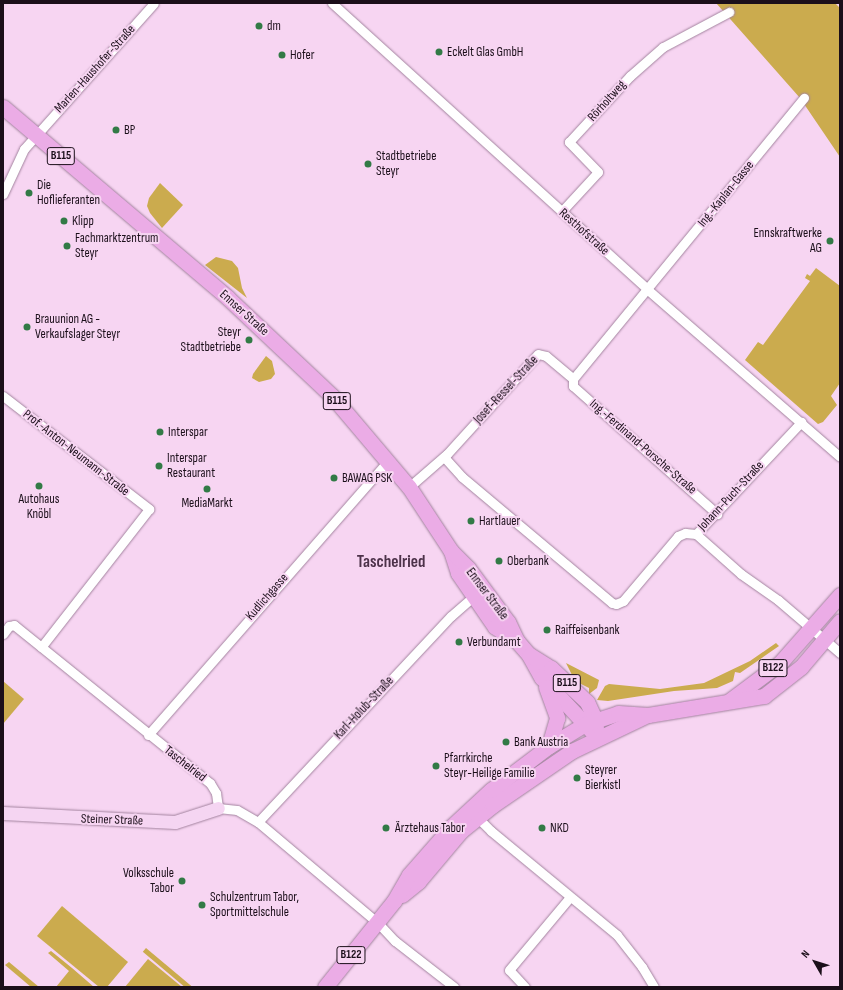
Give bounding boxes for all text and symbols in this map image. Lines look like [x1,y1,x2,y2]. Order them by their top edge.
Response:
place label: dm [267,18,281,34]
marker: dm [254,21,264,31]
street label: Marlen-Haushofer-Straße [51,22,139,116]
place label: Eckelt Glas GmbH [447,44,523,60]
place label: Hofer [290,47,314,63]
marker: Eckelt Glas GmbH [434,47,444,57]
marker: Hofer [277,50,287,60]
street label: Rörholtweg [584,77,630,125]
place label: BP [124,122,135,138]
marker: BP [111,125,121,135]
road number: B115 [46,146,76,166]
place label: Stadtbetriebe Steyr [376,149,436,180]
street label: Ing.-Kaplan-Gasse [695,158,757,230]
marker: Stadtbetriebe Steyr [363,159,373,169]
place label: Die Hoflieferanten [37,178,100,209]
marker: Die Hoflieferanten [24,188,34,198]
street label: Resthofstraße [556,205,612,259]
place label: Klipp [72,213,94,229]
marker: Klipp [59,216,69,226]
place label: Ennskraftwerke AG [753,226,822,257]
place label: Fachmarktzentrum Steyr [75,231,158,262]
marker: Ennskraftwerke AG [825,236,835,246]
marker: Fachmarktzentrum Steyr [62,241,72,251]
street label: Ennser Straße [216,287,272,339]
place label: Brauunion AG - Verkaufslager Steyr [35,312,120,343]
marker: Brauunion AG - Verkaufslager Steyr [22,322,32,332]
place label: Steyr Stadtbetriebe [181,325,241,356]
marker: Steyr Stadtbetriebe [244,335,254,345]
street label: Josef-Ressel-Straße [470,353,542,427]
road number: B115 [322,391,352,411]
street label: Ing.-Ferdinand-Porsche-Straße [586,396,700,498]
street label: Prof.-Anton-Neumann-Straße [20,407,132,499]
place label: Interspar [168,424,208,440]
marker: Interspar [155,427,165,437]
place label: Interspar Restaurant [167,451,215,482]
street label: Johann-Puch-Straße [695,458,767,534]
marker: Interspar Restaurant [154,461,164,471]
place label: BAWAG PSK [342,470,392,486]
marker: BAWAG PSK [329,473,339,483]
marker: Autohaus Knöbl [34,481,44,491]
marker: MediaMarkt [202,484,212,494]
place label: Autohaus Knöbl [19,492,59,523]
place label: MediaMarkt [181,495,233,511]
place label: Hartlauer [479,513,520,529]
marker: Hartlauer [466,516,476,526]
district label: Taschelried [357,553,425,573]
place label: Oberbank [507,553,549,569]
marker: Oberbank [494,556,504,566]
street label: Ennser Straße [462,565,512,623]
street label: Kudlichgasse [242,570,292,624]
place label: Raiffeisenbank [555,622,619,638]
marker: Raiffeisenbank [542,625,552,635]
place label: Verbundamt [467,634,521,650]
marker: Verbundamt [454,637,464,647]
road number: B122 [758,658,788,678]
street label: Karl-Holub-Straße [331,673,397,743]
road number: B115 [552,673,582,693]
place label: Bank Austria [514,734,568,750]
marker: Bank Austria [501,737,511,747]
street label: Taschelried [161,743,209,785]
place label: Pfarrkirche Steyr-Heilige Familie [444,751,535,782]
marker: Pfarrkirche Steyr-Heilige Familie [431,761,441,771]
place label: Steyrer Bierkistl [585,763,621,794]
marker: Steyrer Bierkistl [572,773,582,783]
street label: Steiner Straße [81,811,143,829]
place label: Ärztehaus Tabor [395,820,465,836]
place label: NKD [550,820,569,836]
marker: Ärztehaus Tabor [380,822,392,834]
marker: NKD [537,823,547,833]
place label: Volksschule Tabor [123,866,174,897]
marker: Volksschule Tabor [177,876,187,886]
place label: Schulzentrum Tabor, Sportmittelschule [210,890,299,921]
marker: Schulzentrum Tabor, Sportmittelschule [197,900,207,910]
north arrow [795,942,835,982]
road number: B122 [336,945,366,965]
text: N [798,948,812,961]

